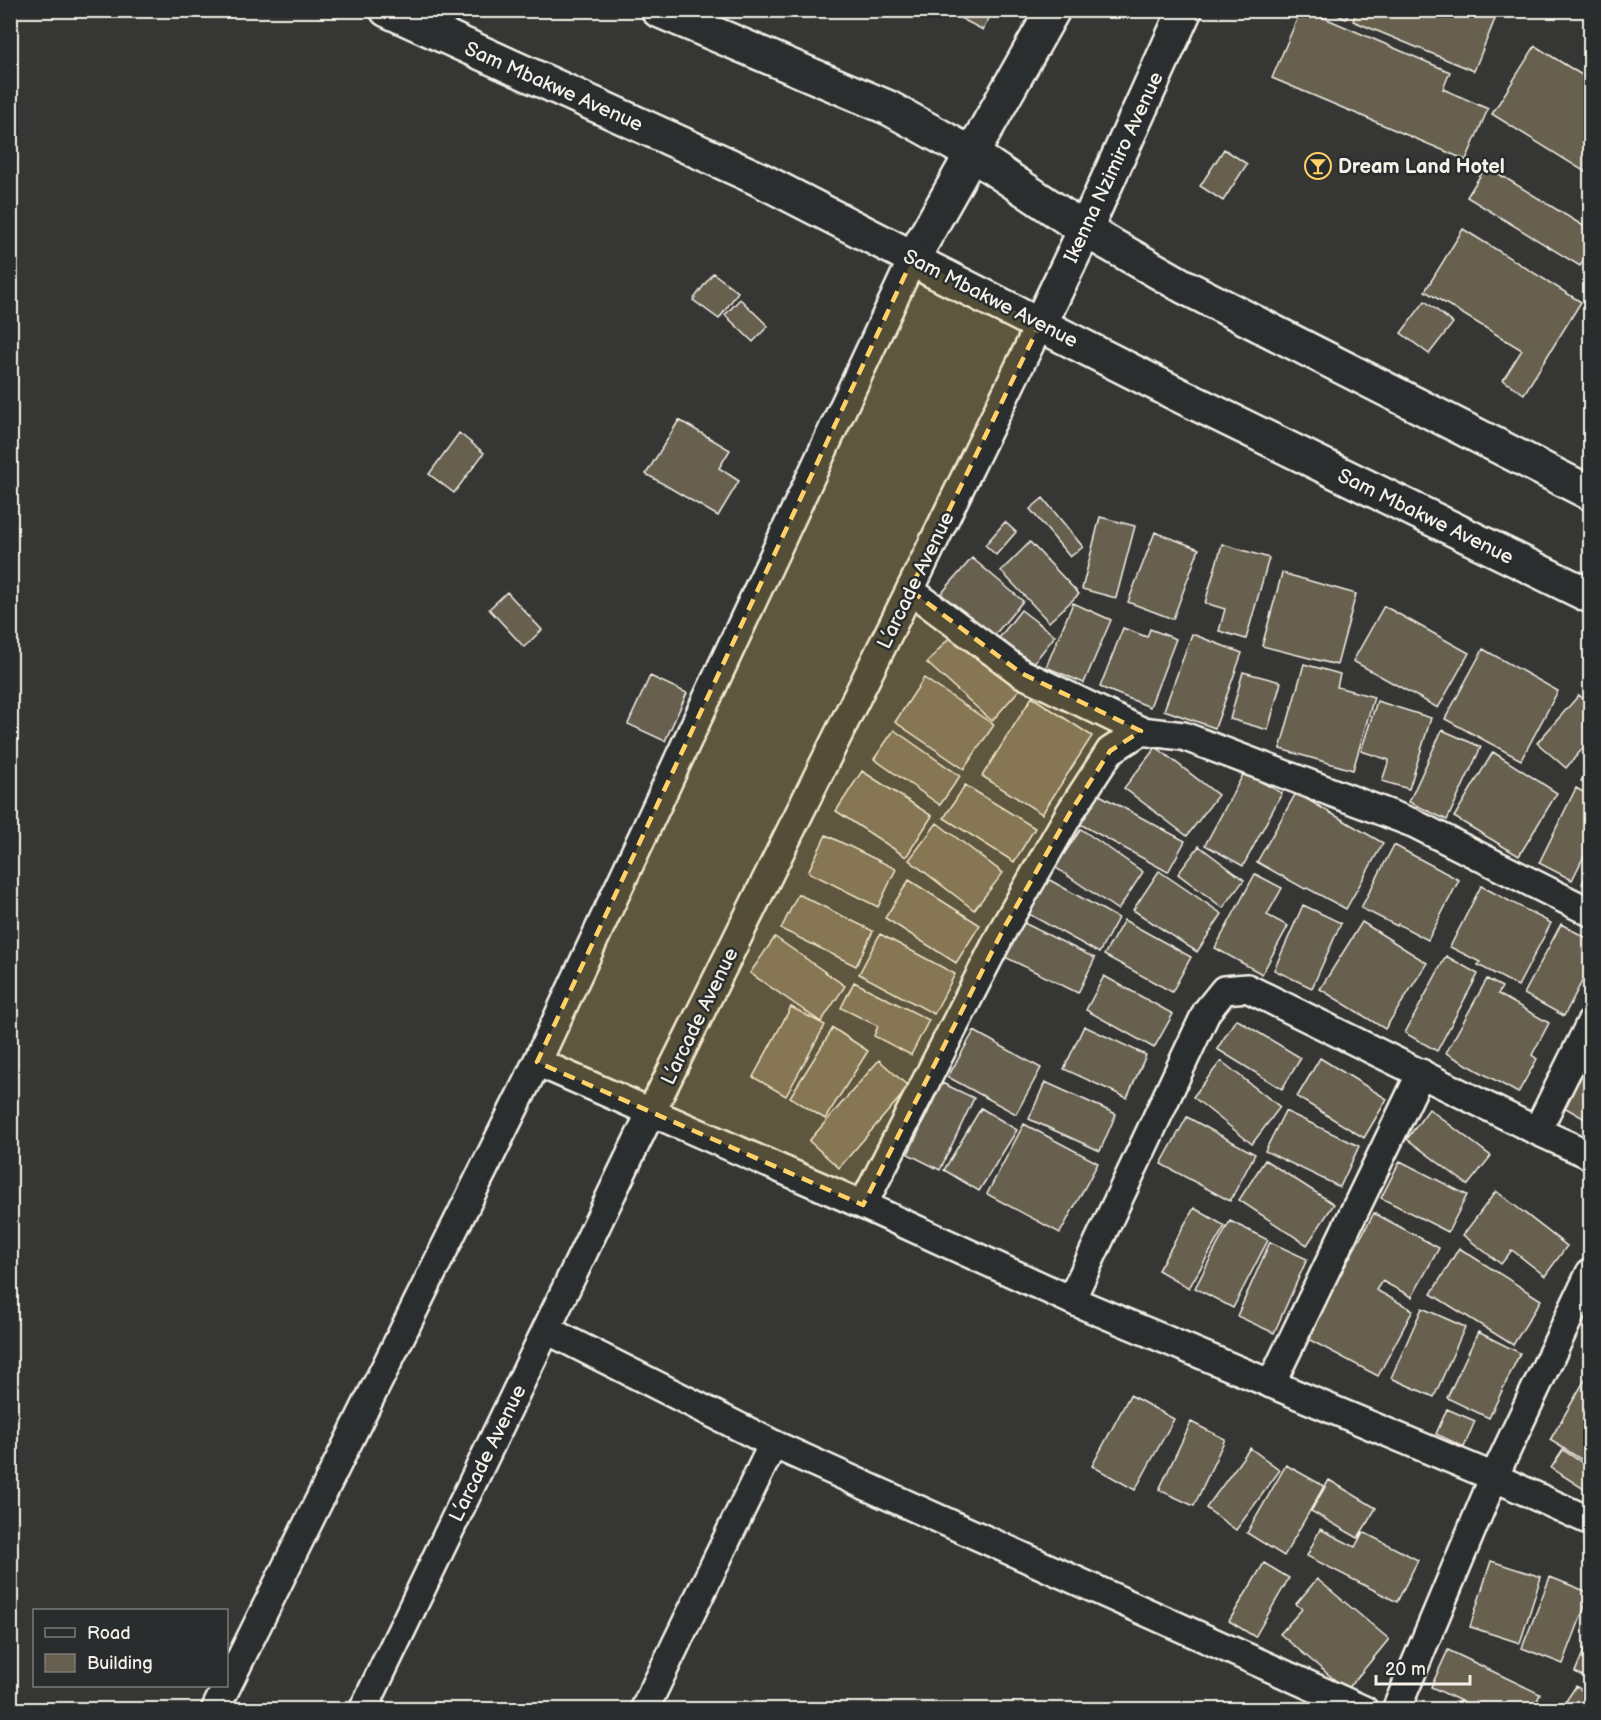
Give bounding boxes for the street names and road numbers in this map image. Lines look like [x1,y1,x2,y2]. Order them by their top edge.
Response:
street label: Sam Mbakwe Avenue [461,37,647,137]
street label: Ikenna Nzimiro Avenue [1059,68,1169,267]
street label: Sam Mbakwe Avenue [899,244,1082,353]
street label: Sam Mbakwe Avenue [1334,464,1518,570]
street label: L’arcade Avenue [872,508,960,653]
street label: L’arcade Avenue [656,944,744,1089]
street label: L’arcade Avenue [444,1381,532,1526]

